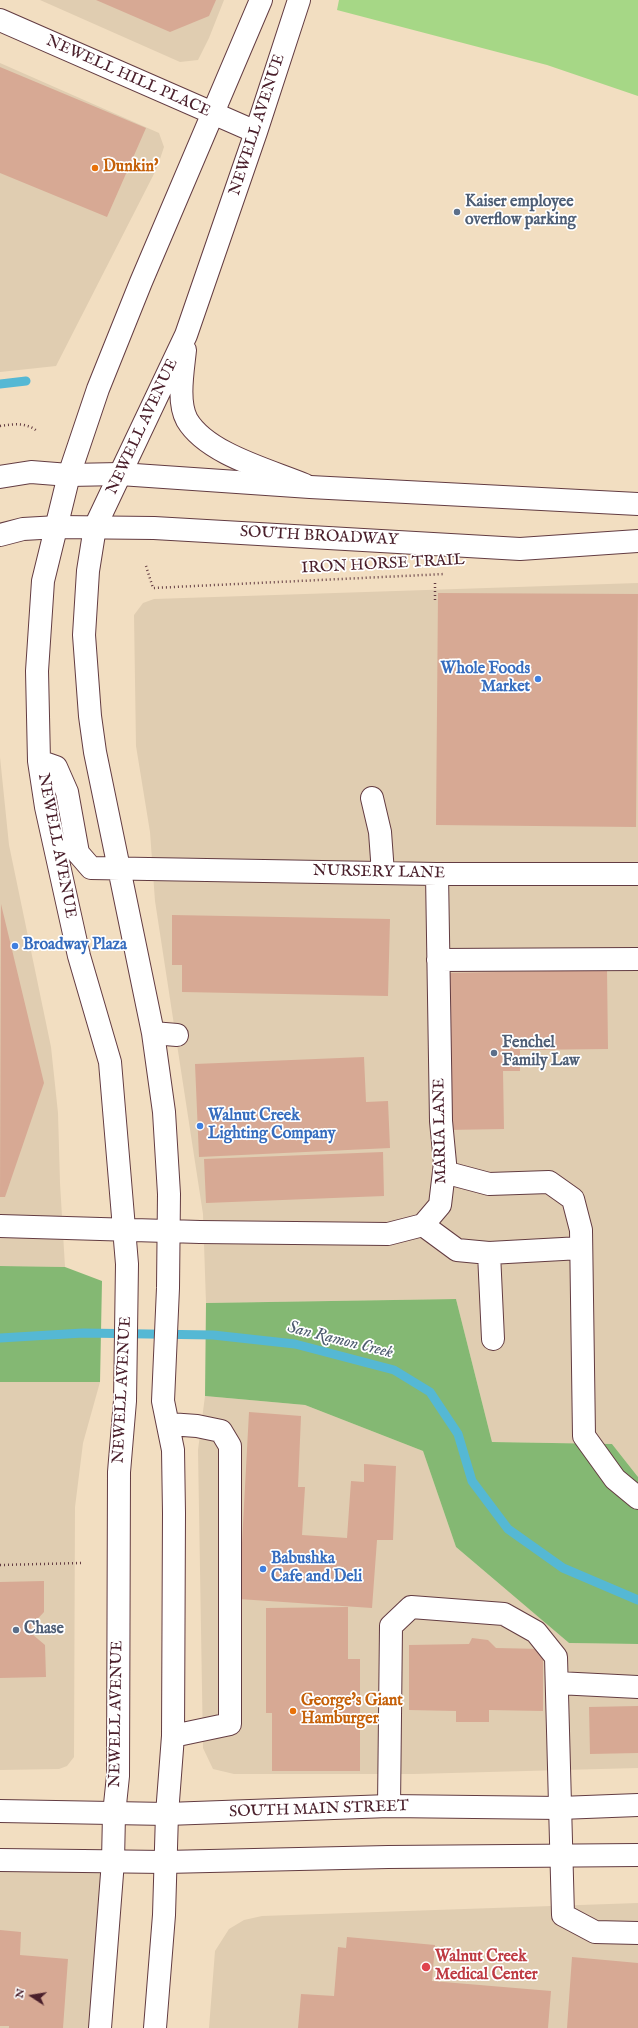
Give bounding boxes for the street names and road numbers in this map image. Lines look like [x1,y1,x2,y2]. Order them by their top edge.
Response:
street label: NEWELL HILL PLACE [43,32,213,122]
street label: NEWELL AVENUE [226,52,290,198]
street label: NEWELL AVENUE [103,356,183,498]
street label: SOUTH BROADWAY [239,523,399,551]
street label: IRON HORSE TRAIL [301,551,465,579]
street label: NEWELL AVENUE [33,772,79,920]
street label: NURSERY LANE [313,862,445,884]
street label: MARIA LANE [430,1078,452,1184]
street label: NEWELL AVENUE [110,1316,136,1464]
street label: NEWELL AVENUE [106,1640,128,1788]
street label: SOUTH MAIN STREET [229,1797,409,1823]

